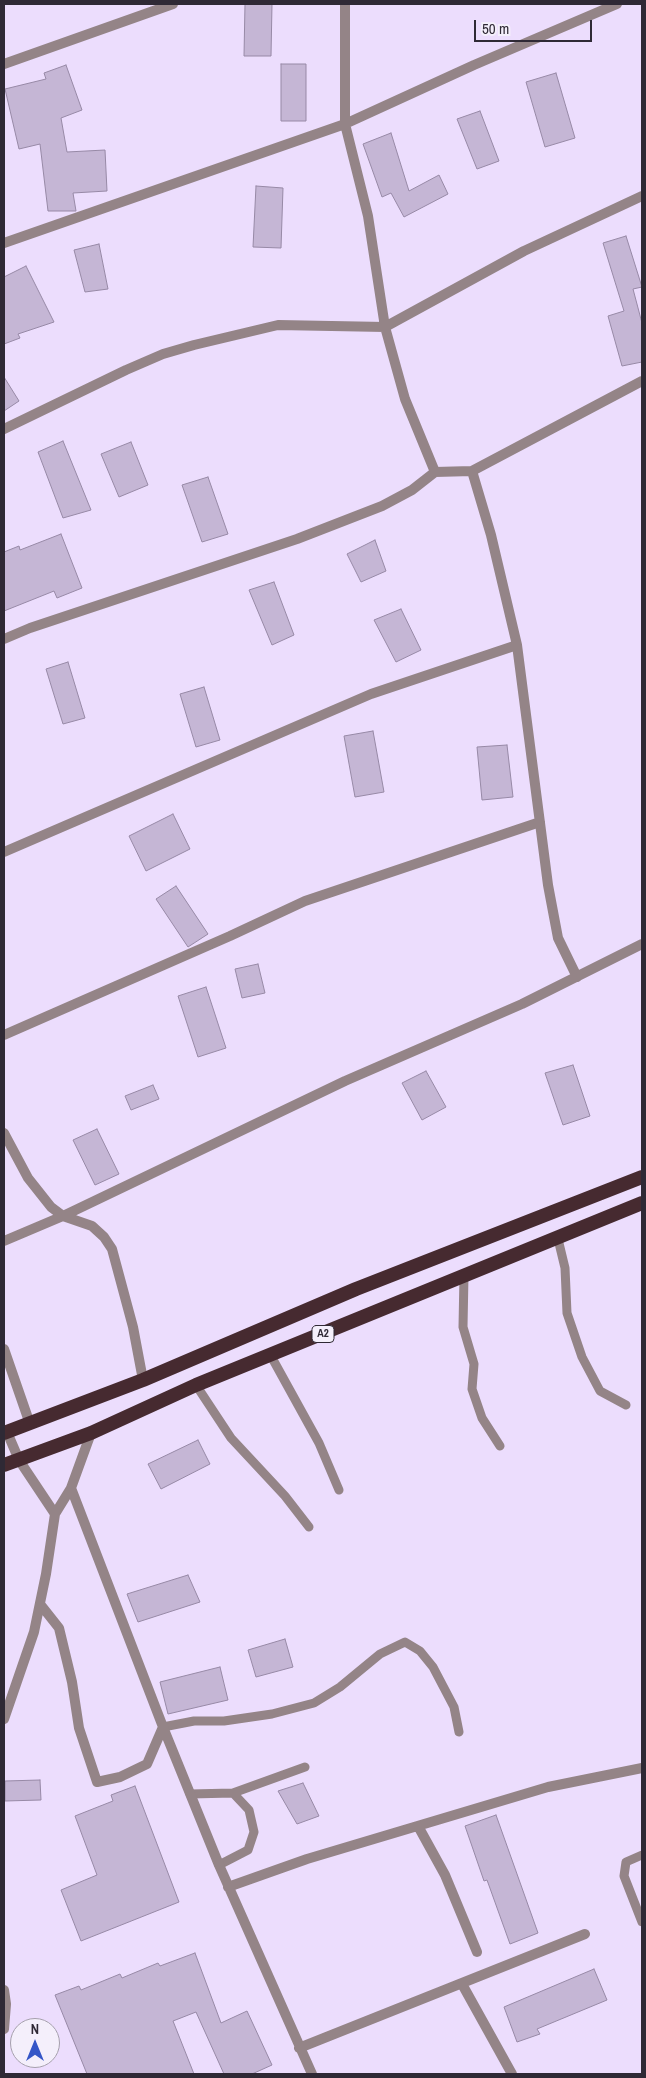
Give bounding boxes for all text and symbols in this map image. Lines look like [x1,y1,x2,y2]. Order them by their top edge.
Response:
scale bar [476,10,594,42]
text: 50 m [482,18,509,39]
road number: A2 [312,1326,334,1342]
north arrow [10,2018,60,2068]
text: N [31,2020,39,2038]

